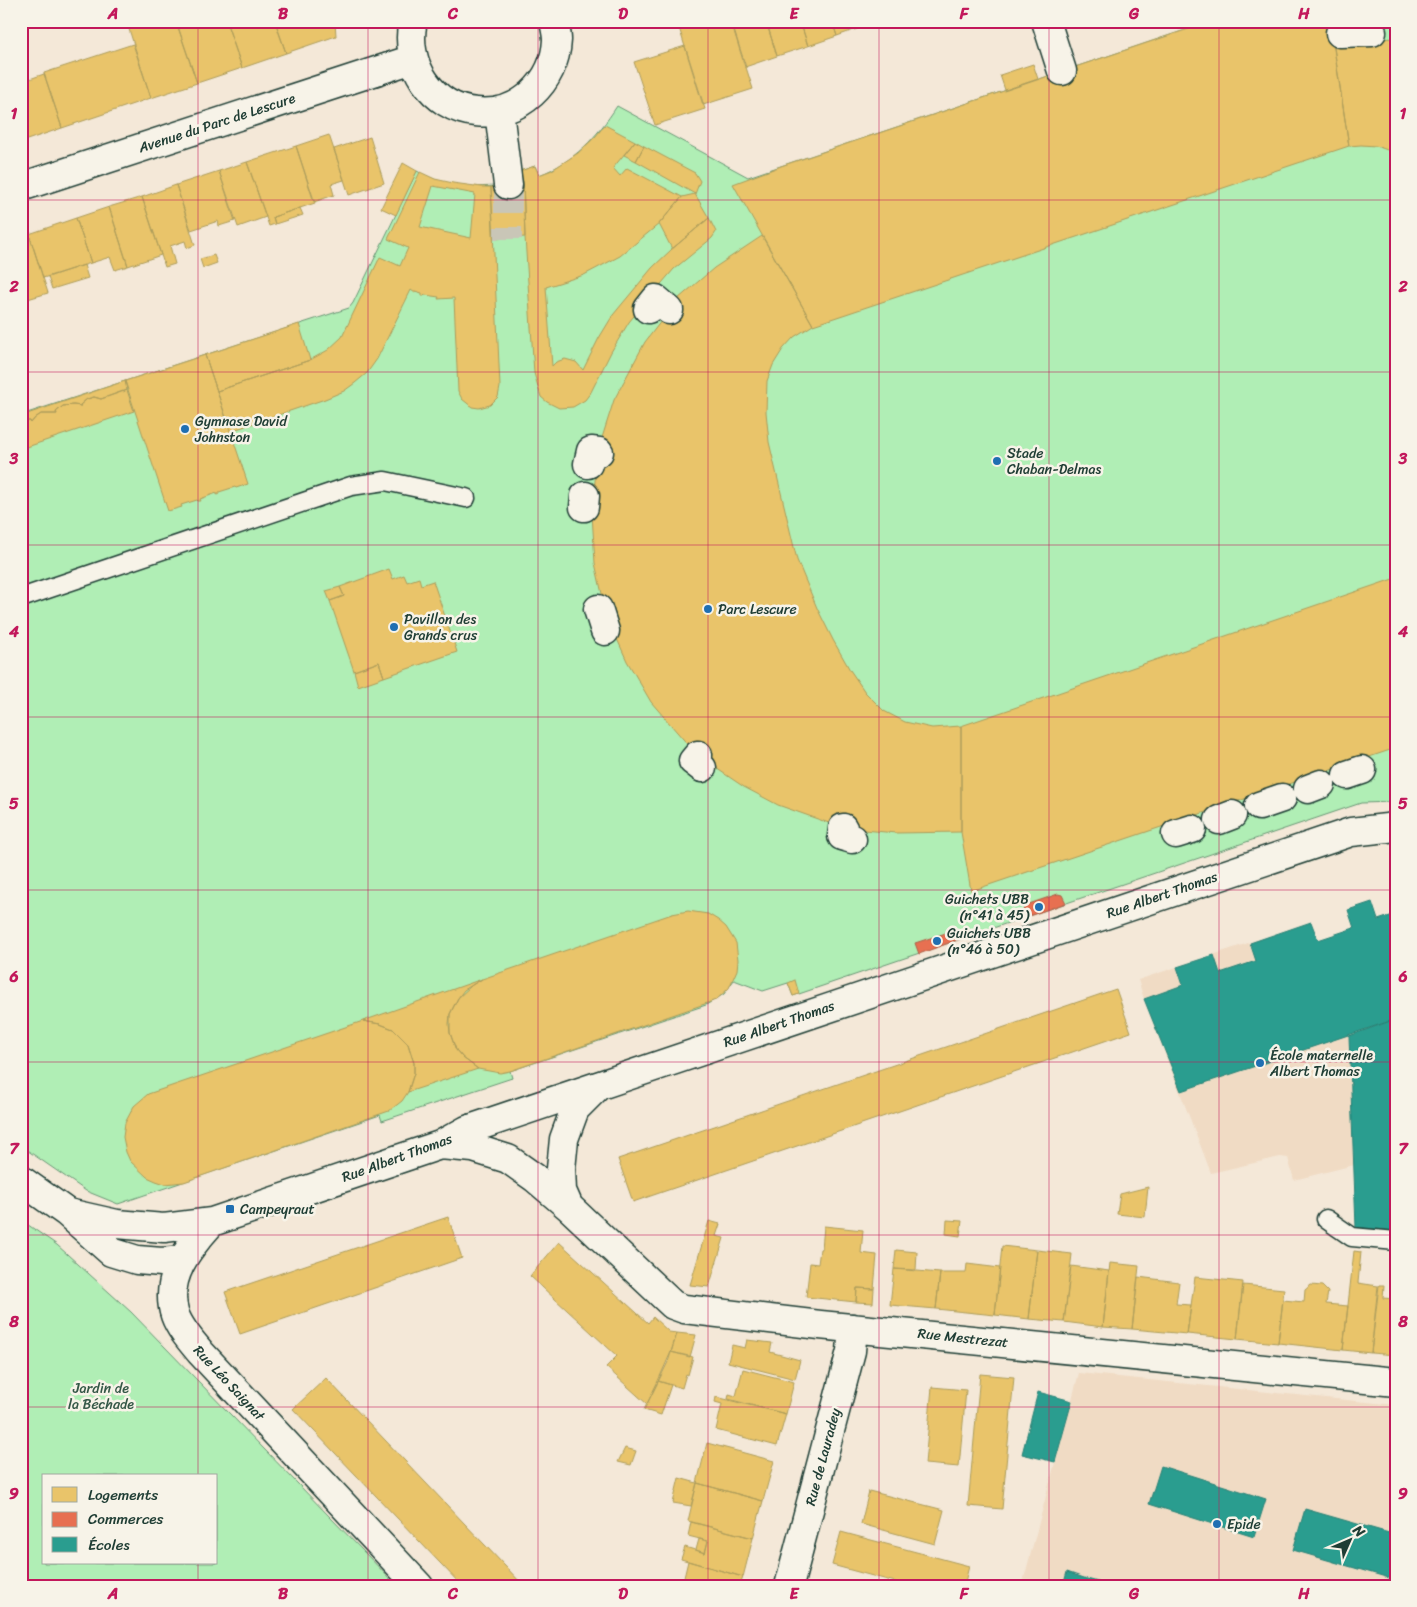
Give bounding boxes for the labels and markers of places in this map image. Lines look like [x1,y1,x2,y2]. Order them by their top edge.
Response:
place label: Gymnase David Johnston [194,409,288,450]
marker: Gymnase David Johnston [179,423,191,435]
place label: Stade Chaban-Delmas [1007,441,1102,482]
marker: Stade Chaban-Delmas [991,455,1003,467]
place label: Parc Lescure [718,597,797,622]
marker: Parc Lescure [702,603,714,615]
place label: Pavillon des Grands crus [404,607,478,648]
marker: Pavillon des Grands crus [388,621,400,633]
place label: Guichets UBB (n°41 à 45) [945,887,1030,928]
marker: Guichets UBB (n°41 à 45) [1033,901,1045,913]
place label: Guichets UBB (n°46 à 50) [947,921,1031,962]
marker: Guichets UBB (n°46 à 50) [931,935,943,947]
place label: École maternelle Albert Thomas [1269,1043,1373,1084]
marker: École maternelle Albert Thomas [1254,1057,1266,1069]
place label: Campeyraut [240,1197,315,1222]
marker: Campeyraut [224,1203,236,1215]
place label: Epide [1227,1512,1261,1537]
marker: Epide [1211,1518,1223,1530]

